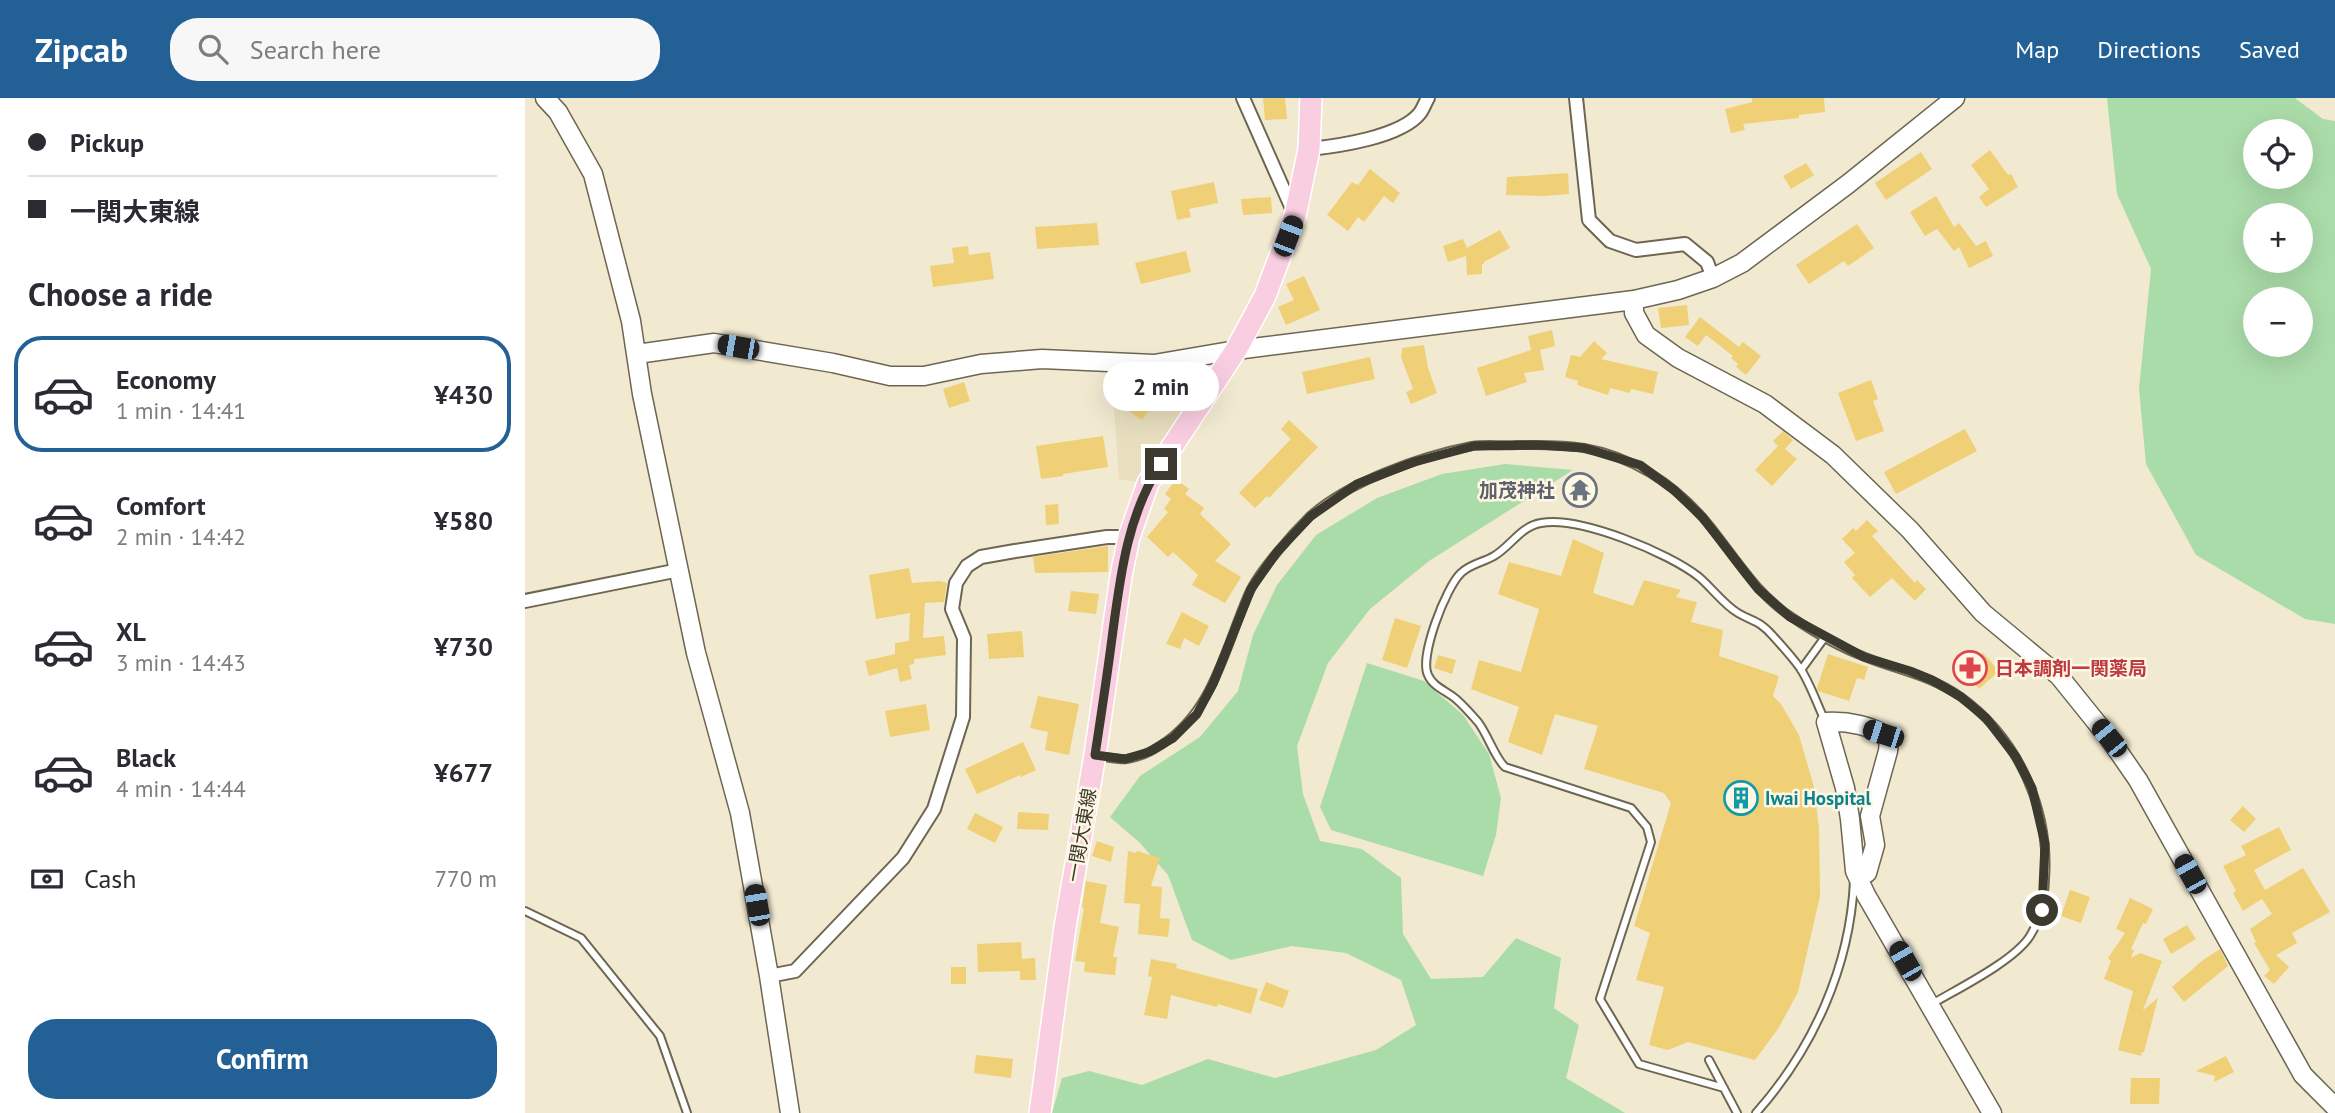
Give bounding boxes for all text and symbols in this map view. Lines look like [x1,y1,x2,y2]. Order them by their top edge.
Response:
search box [170,18,660,81]
text: Zipcab [35,28,128,71]
icon: search [194,30,232,68]
text: Search here [250,33,381,66]
text: Map [2015,34,2059,65]
text: Directions [2097,34,2201,65]
text: Saved [2239,34,2300,65]
map controls [2243,119,2313,357]
button: locate [2243,119,2313,189]
text: Pickup [70,126,144,159]
text: 一関大東線 [70,195,200,228]
button: + [2243,203,2313,273]
car [1271,213,1306,259]
text: Choose a ride [28,273,213,315]
button: − [2243,287,2313,357]
car [716,333,761,361]
callout: 2 min [1103,362,1219,412]
icon: car [32,363,95,426]
text: Economy [116,363,216,396]
text: 2 min [1133,372,1189,401]
text: ¥430 [434,378,493,411]
text: 1 min · 14:41 [116,396,246,425]
route end [1145,448,1177,480]
temple icon: 加茂神社 [1561,471,1599,509]
place label: 加茂神社 [1479,478,1555,502]
icon: car [32,489,95,552]
text: Comfort [116,489,206,522]
text: ¥580 [434,504,493,537]
text: 2 min · 14:42 [116,522,246,551]
icon: car [32,615,95,678]
text: XL [116,615,146,648]
text: ¥730 [434,630,493,663]
text: 3 min · 14:43 [116,648,246,677]
pharmacy icon: 日本調剤一関薬局 [1951,649,1989,687]
place label: 日本調剤一関薬局 [1995,656,2147,680]
car [2088,715,2131,761]
car [1860,718,1907,750]
icon: car [32,741,95,804]
text: Black [116,741,176,774]
text: ¥677 [434,756,493,789]
text: 4 min · 14:44 [116,774,246,803]
building icon: Iwai Hospital [1722,779,1760,817]
street label: 一関大東線 [1061,786,1101,884]
place label: Iwai Hospital [1765,786,1871,810]
car [2171,851,2210,897]
icon: cash [28,860,66,898]
text: Cash [84,862,136,895]
text: 770 m [435,864,497,893]
car [744,882,771,928]
route start [2026,894,2058,926]
car [1886,938,1925,984]
button: Confirm [28,1019,497,1099]

